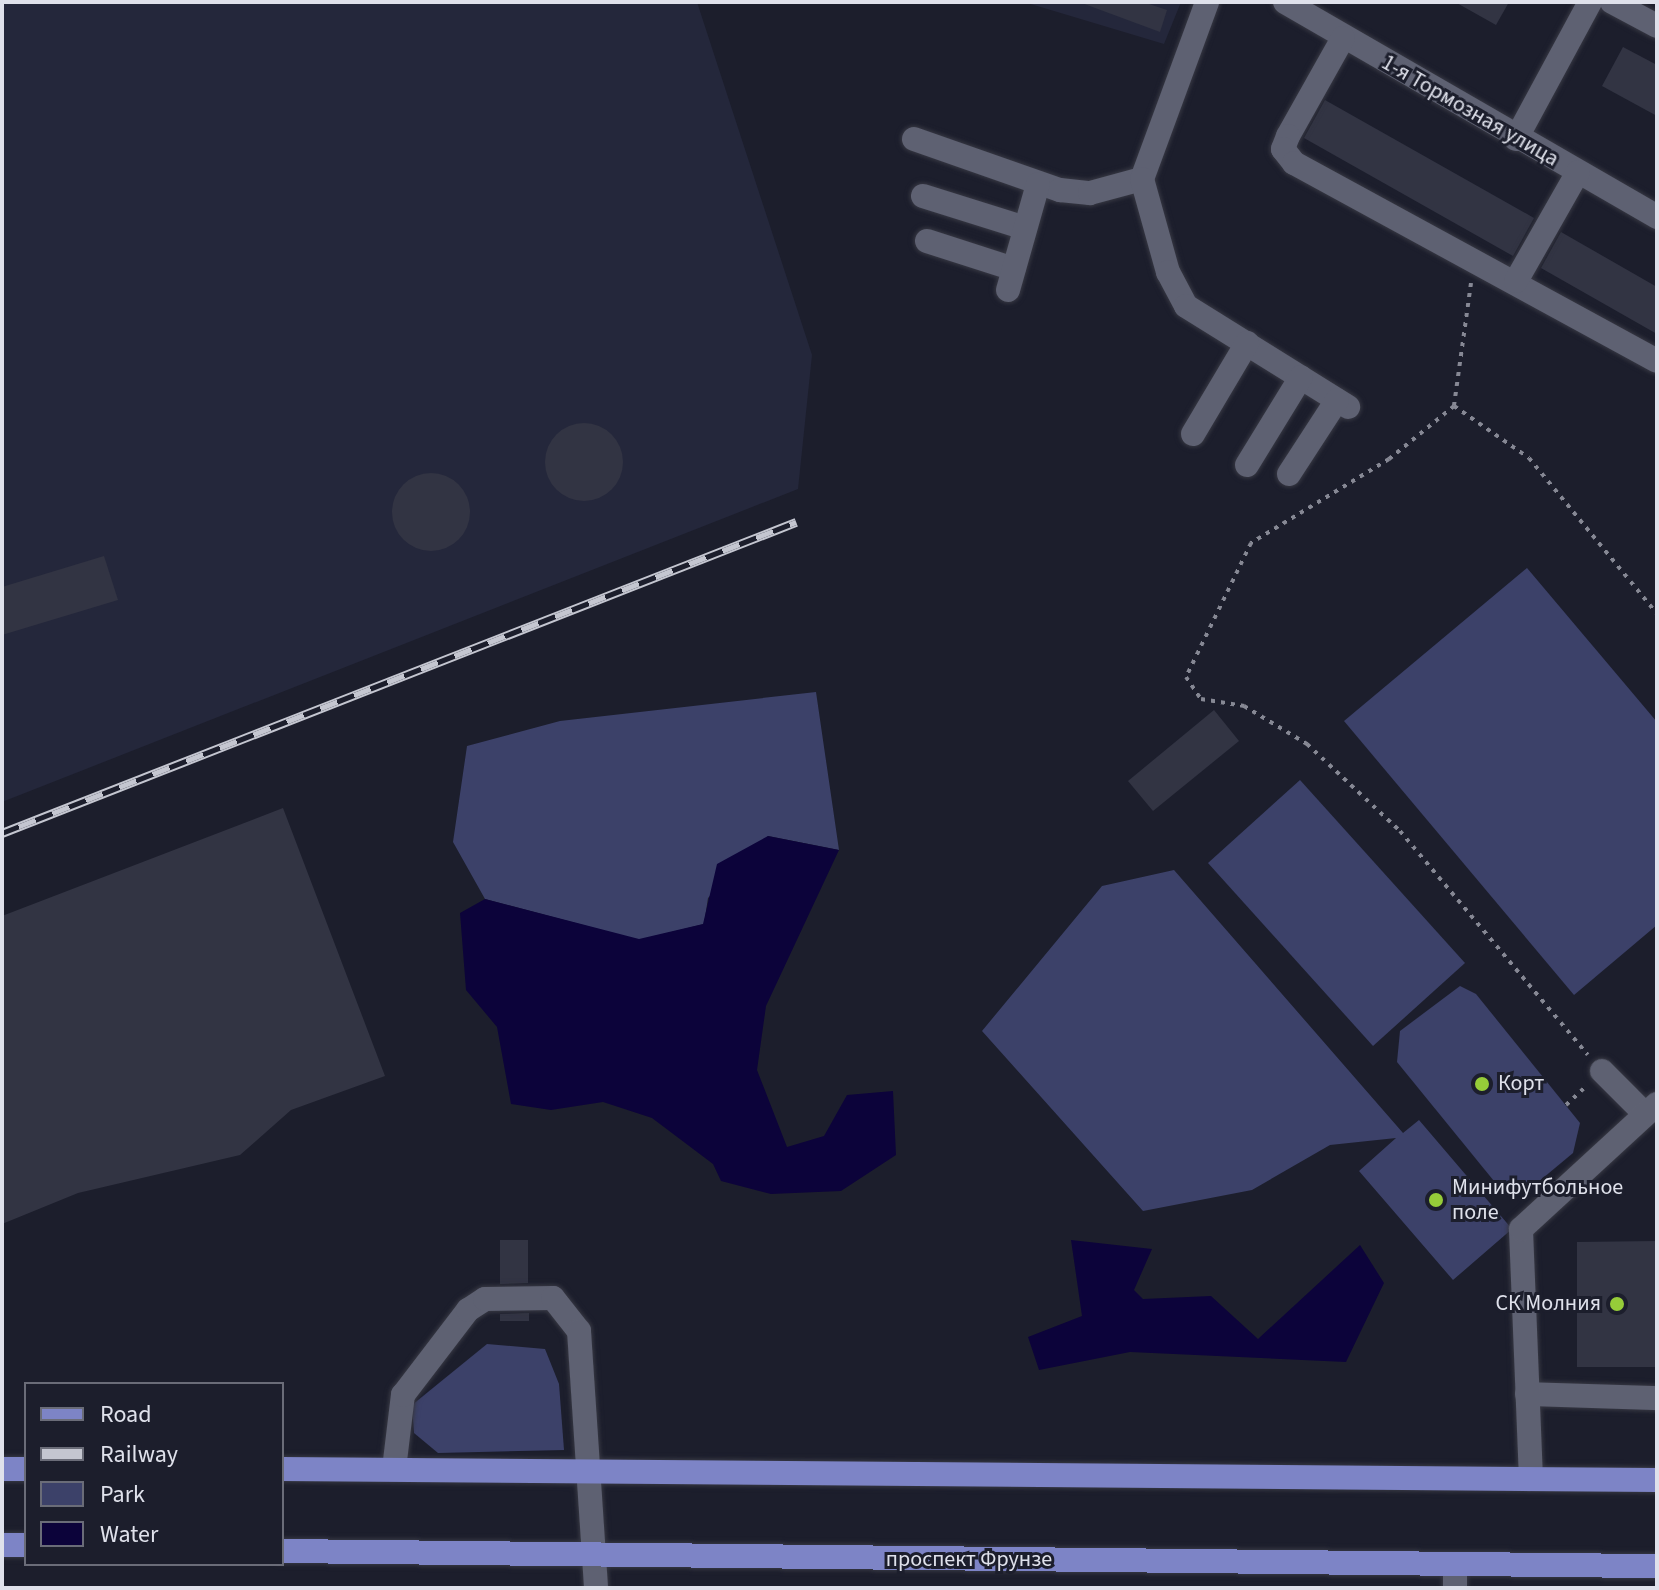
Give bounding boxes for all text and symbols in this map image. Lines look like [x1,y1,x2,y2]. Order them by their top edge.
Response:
street label: 1-я Тормозная улица [1377,50,1563,172]
place label: Корт [1498,1071,1544,1097]
marker: Корт [1473,1075,1491,1093]
place label: Минифутбольное поле [1452,1174,1623,1226]
marker: Минифутбольное поле [1427,1191,1445,1209]
place label: СК Молния [1496,1291,1601,1317]
marker: СК Молния [1608,1295,1626,1313]
legend [24,1382,284,1566]
text: Road [100,1397,152,1432]
text: Railway [100,1437,178,1472]
text: Park [100,1477,145,1512]
text: Water [100,1517,158,1552]
street label: проспект Фрунзе [886,1547,1052,1573]

